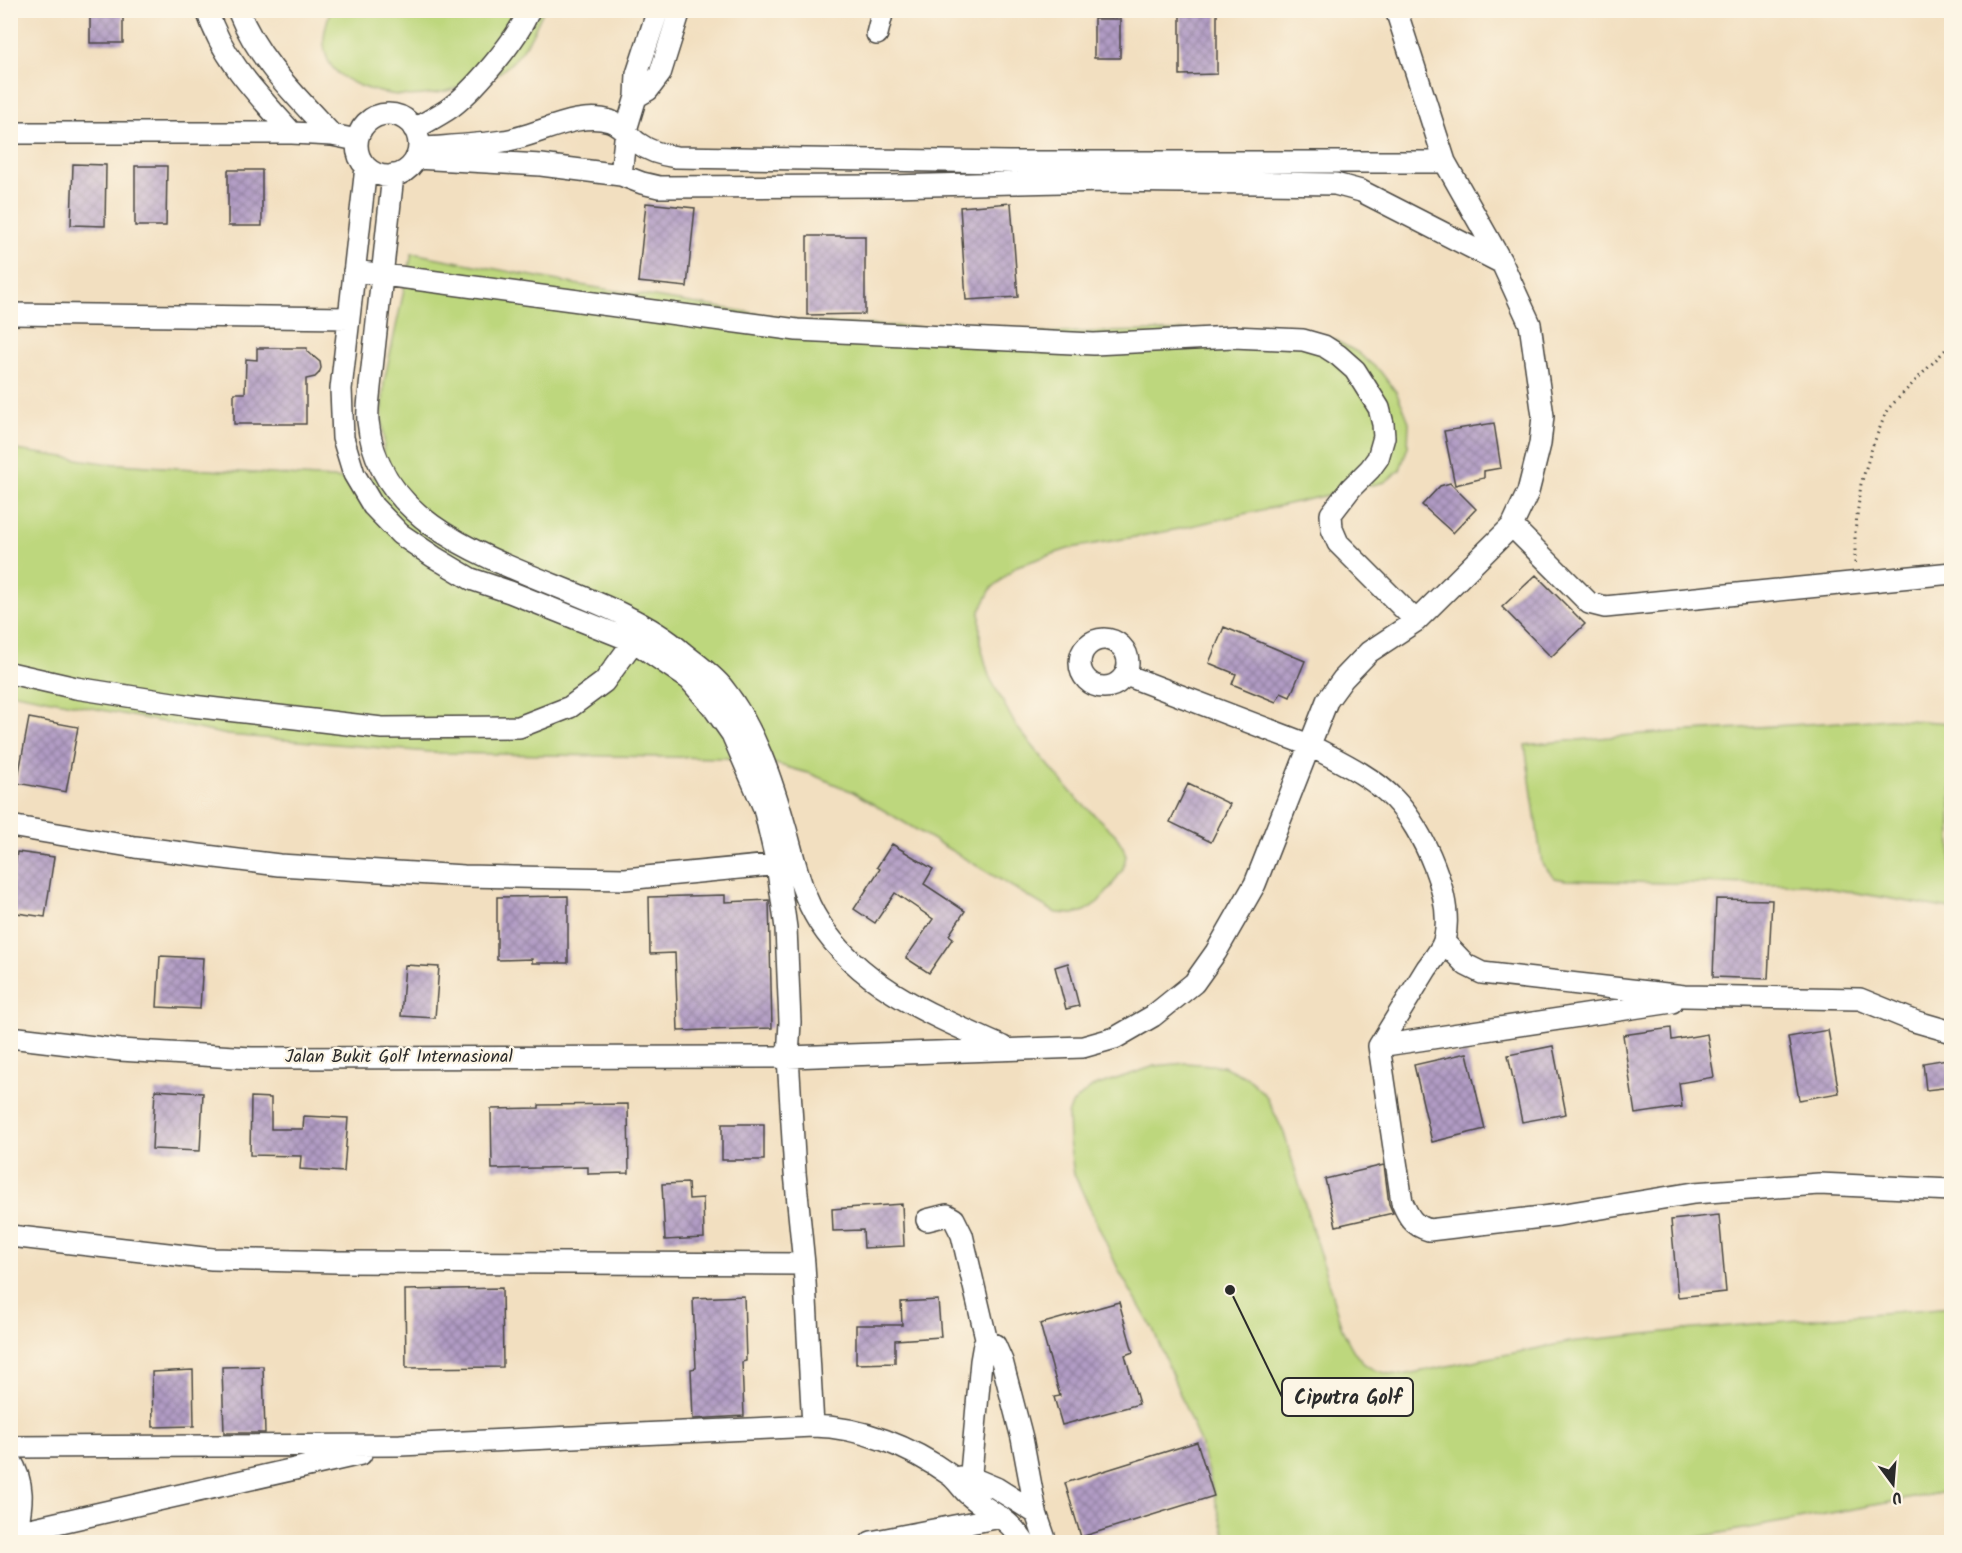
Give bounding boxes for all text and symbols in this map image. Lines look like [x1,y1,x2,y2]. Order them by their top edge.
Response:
street label: Jalan Bukit Golf Internasional [285,1043,514,1072]
callout: Ciputra Golf [1282,1378,1413,1416]
text: Ciputra Golf [1294,1383,1404,1415]
north arrow [1863,1454,1923,1514]
text: U [1888,1484,1905,1510]

